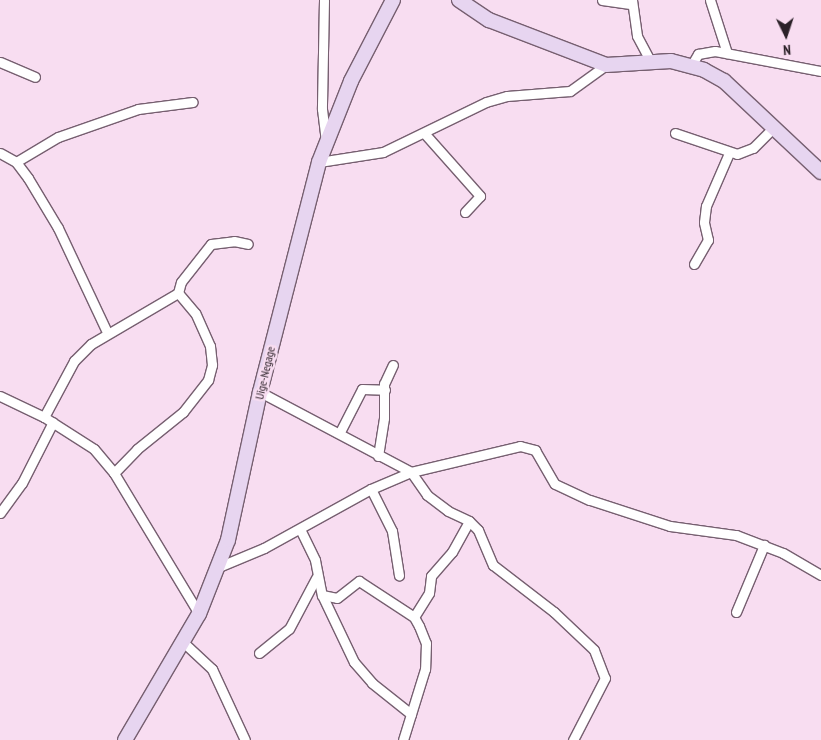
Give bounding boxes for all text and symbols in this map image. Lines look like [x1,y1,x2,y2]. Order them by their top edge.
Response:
north arrow [761,10,811,60]
text: N [783,41,791,59]
street label: Uige-Negage [252,345,278,401]

